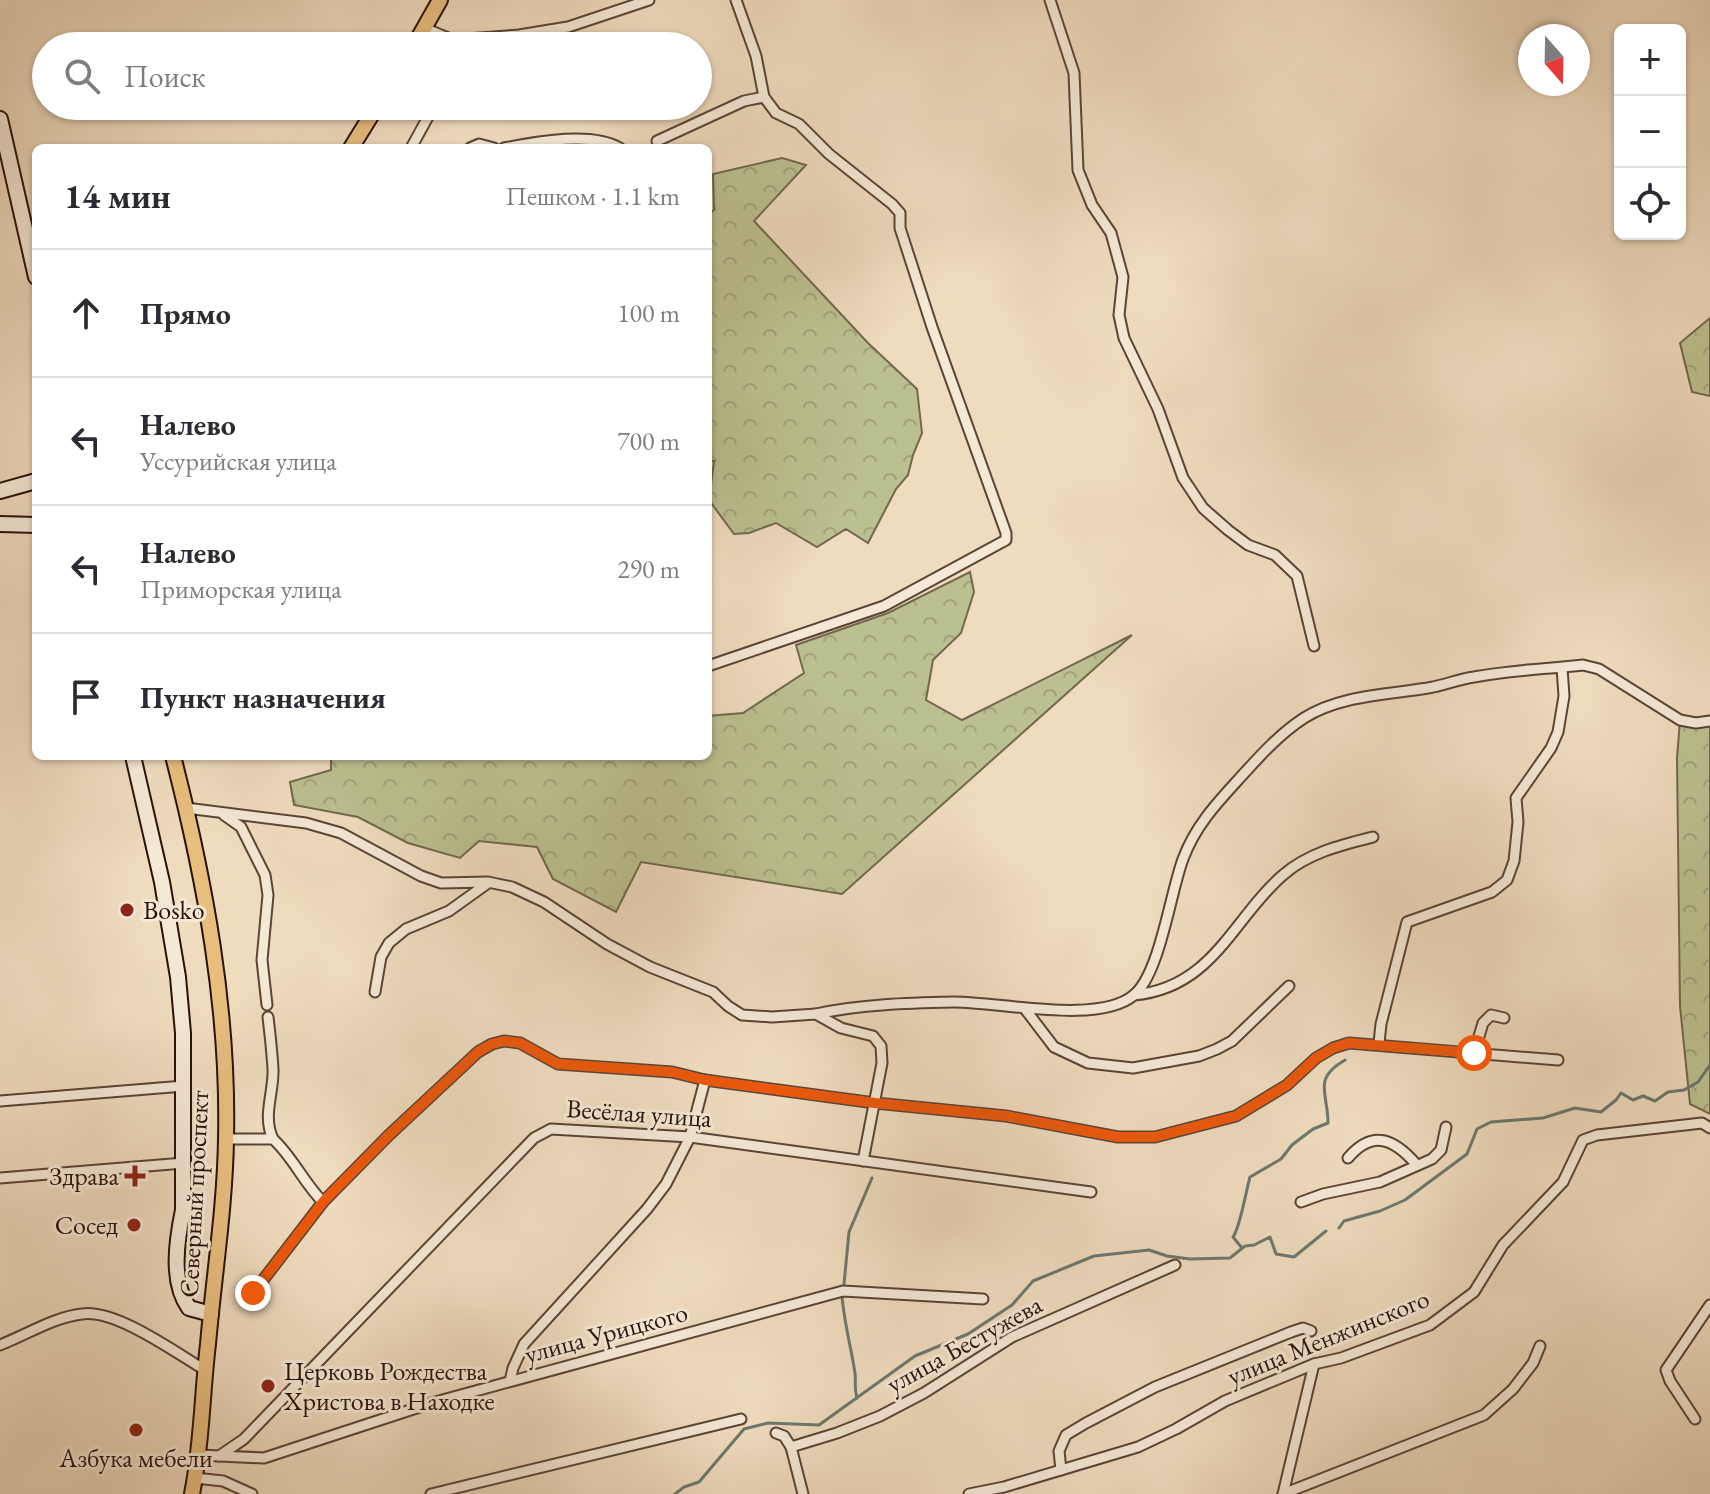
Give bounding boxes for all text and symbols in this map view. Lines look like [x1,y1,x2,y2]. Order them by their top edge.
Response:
north arrow [1518,24,1590,96]
map controls [1614,24,1686,240]
button: + [1614,24,1686,96]
search box [32,32,712,120]
icon: search [60,54,104,98]
text: Поиск [124,57,206,96]
button: − [1614,96,1686,168]
button: locate [1614,168,1686,240]
text: 14 мин [64,174,171,218]
text: Пешком · 1.1 km [505,179,680,213]
icon: ahead [64,291,108,335]
text: Прямо [140,294,231,333]
text: 100 m [617,296,680,330]
text: Налево [140,405,236,444]
icon: left [64,419,108,463]
text: 700 m [617,424,680,458]
text: Уссурийская улица [140,444,337,478]
text: Налево [140,533,236,572]
icon: left [64,547,108,591]
text: 290 m [617,552,680,586]
text: Приморская улица [140,572,342,606]
icon: arrive [64,675,108,719]
text: Пункт назначения [140,678,386,717]
place label: Bosko [143,893,205,927]
marker: Bosko [118,901,136,919]
route start [1456,1035,1492,1071]
street label: Северный проспект [172,1089,216,1299]
street label: Весёлая улица [565,1091,714,1135]
place label: Здрава [49,1159,120,1193]
marker: Здрава [126,1167,144,1185]
place label: Сосед [55,1208,118,1242]
marker: Сосед [125,1216,143,1234]
route end [235,1275,271,1311]
street label: улица Менжинского [1222,1281,1434,1393]
street label: улица Бестужева [880,1287,1048,1401]
street label: улица Урицкого [521,1295,691,1371]
place label: Церковь Рождества Христова в Находке [283,1354,495,1418]
marker: Церковь Рождества Христова в Находке [259,1377,277,1395]
marker: Азбука мебели [127,1421,145,1439]
place label: Азбука мебели [58,1441,213,1475]

